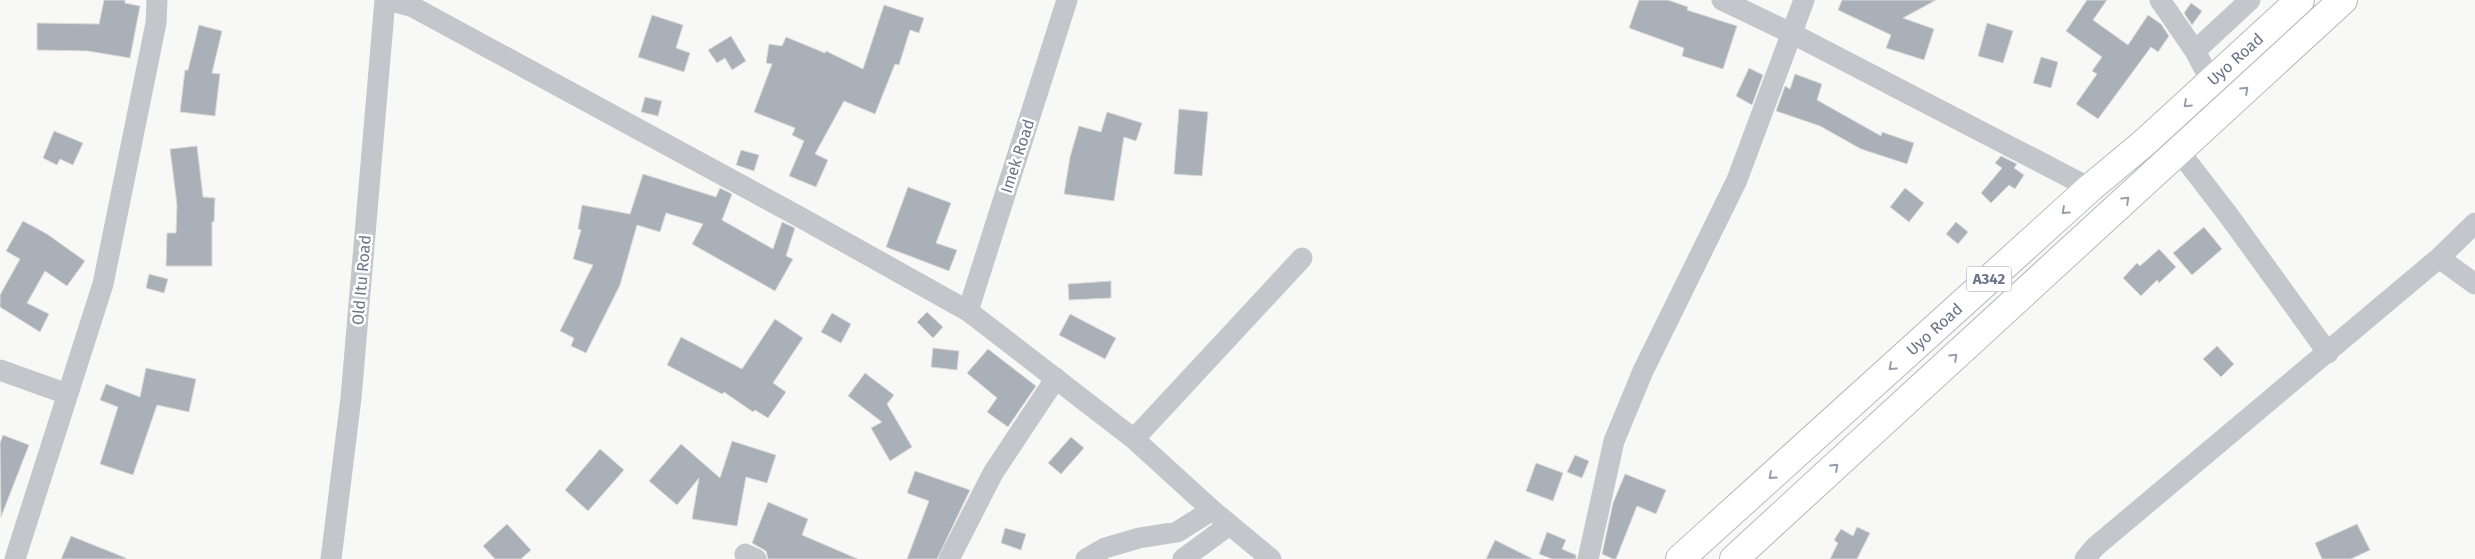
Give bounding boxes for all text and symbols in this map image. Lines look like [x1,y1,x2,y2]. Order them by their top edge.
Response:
street label: Uyo Road [2203,29,2267,89]
one-way arrow [2240,87,2249,96]
one-way arrow [2183,98,2192,107]
street label: Imek Road [997,117,1038,195]
one-way arrow [2120,196,2129,205]
one-way arrow [2061,205,2070,214]
street label: Old Itu Road [348,234,375,326]
road number: A342 [1966,266,2012,292]
street label: Uyo Road [1902,299,1966,359]
one-way arrow [1949,354,1958,363]
one-way arrow [1889,361,1898,370]
one-way arrow [1829,464,1838,473]
one-way arrow [1768,470,1777,479]

